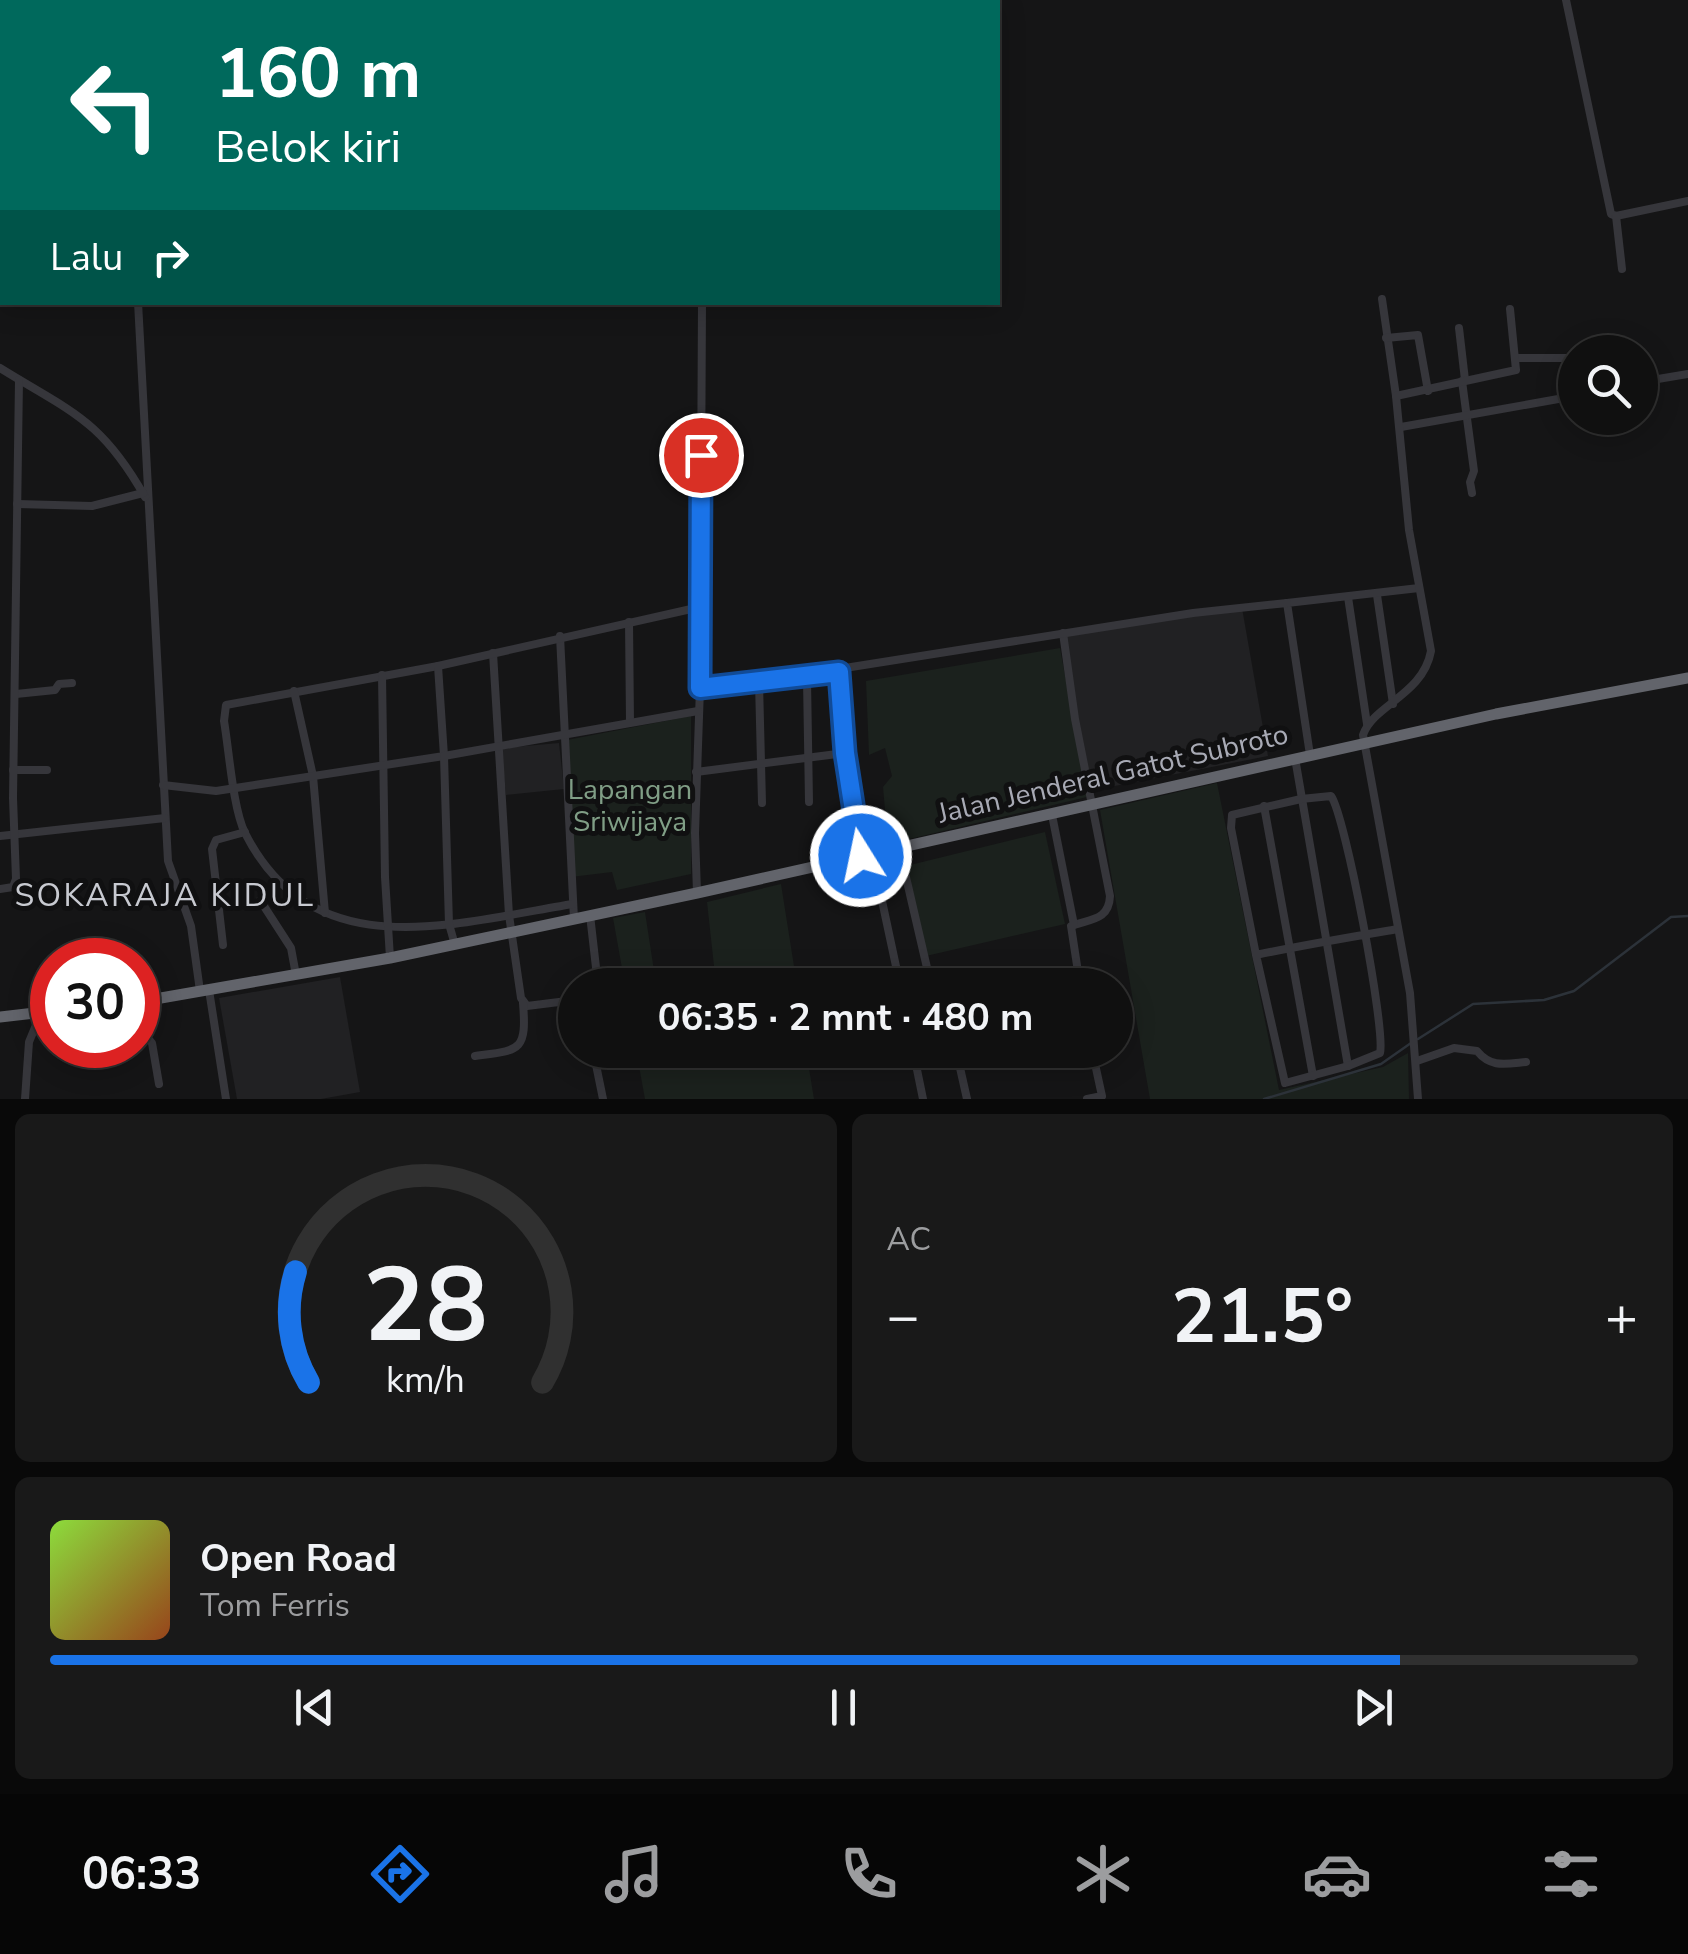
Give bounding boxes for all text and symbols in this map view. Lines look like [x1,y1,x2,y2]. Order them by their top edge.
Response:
text: 160 m [215,26,421,122]
icon: left [50,40,180,170]
text: Belok kiri [215,117,401,178]
icon: right [143,230,198,285]
text: Lalu [50,232,123,283]
map controls [1558,335,1658,435]
button: search [1558,335,1658,435]
pin [659,413,744,498]
icon: arrive [674,428,729,483]
street label: Jalan Jenderal Gatot Subroto [933,715,1292,833]
park label: Lapangan Sriwijaya [568,771,692,841]
position arrow [809,804,913,908]
district label: SOKARAJA KIDUL [14,874,316,917]
speed limit sign: 30 [30,938,160,1068]
text: 06:35 · 2 mnt · 480 m [658,992,1033,1043]
text: AC [887,1218,931,1261]
text: 28 [363,1235,488,1377]
text: 21.5° [1171,1266,1353,1368]
text: − [887,1279,920,1354]
text: + [1605,1279,1638,1354]
text: km/h [386,1356,465,1405]
text: Open Road [200,1533,397,1584]
text: Tom Ferris [200,1584,350,1627]
icon: previous [287,1680,342,1735]
icon: pause [816,1680,871,1735]
icon: next [1346,1680,1401,1735]
icon: directions [365,1839,435,1909]
icon: music [599,1839,669,1909]
icon: phone [834,1839,904,1909]
icon: climate [1068,1839,1138,1909]
icon: car [1302,1839,1372,1909]
icon: filters [1536,1839,1606,1909]
text: 06:33 [82,1844,201,1905]

